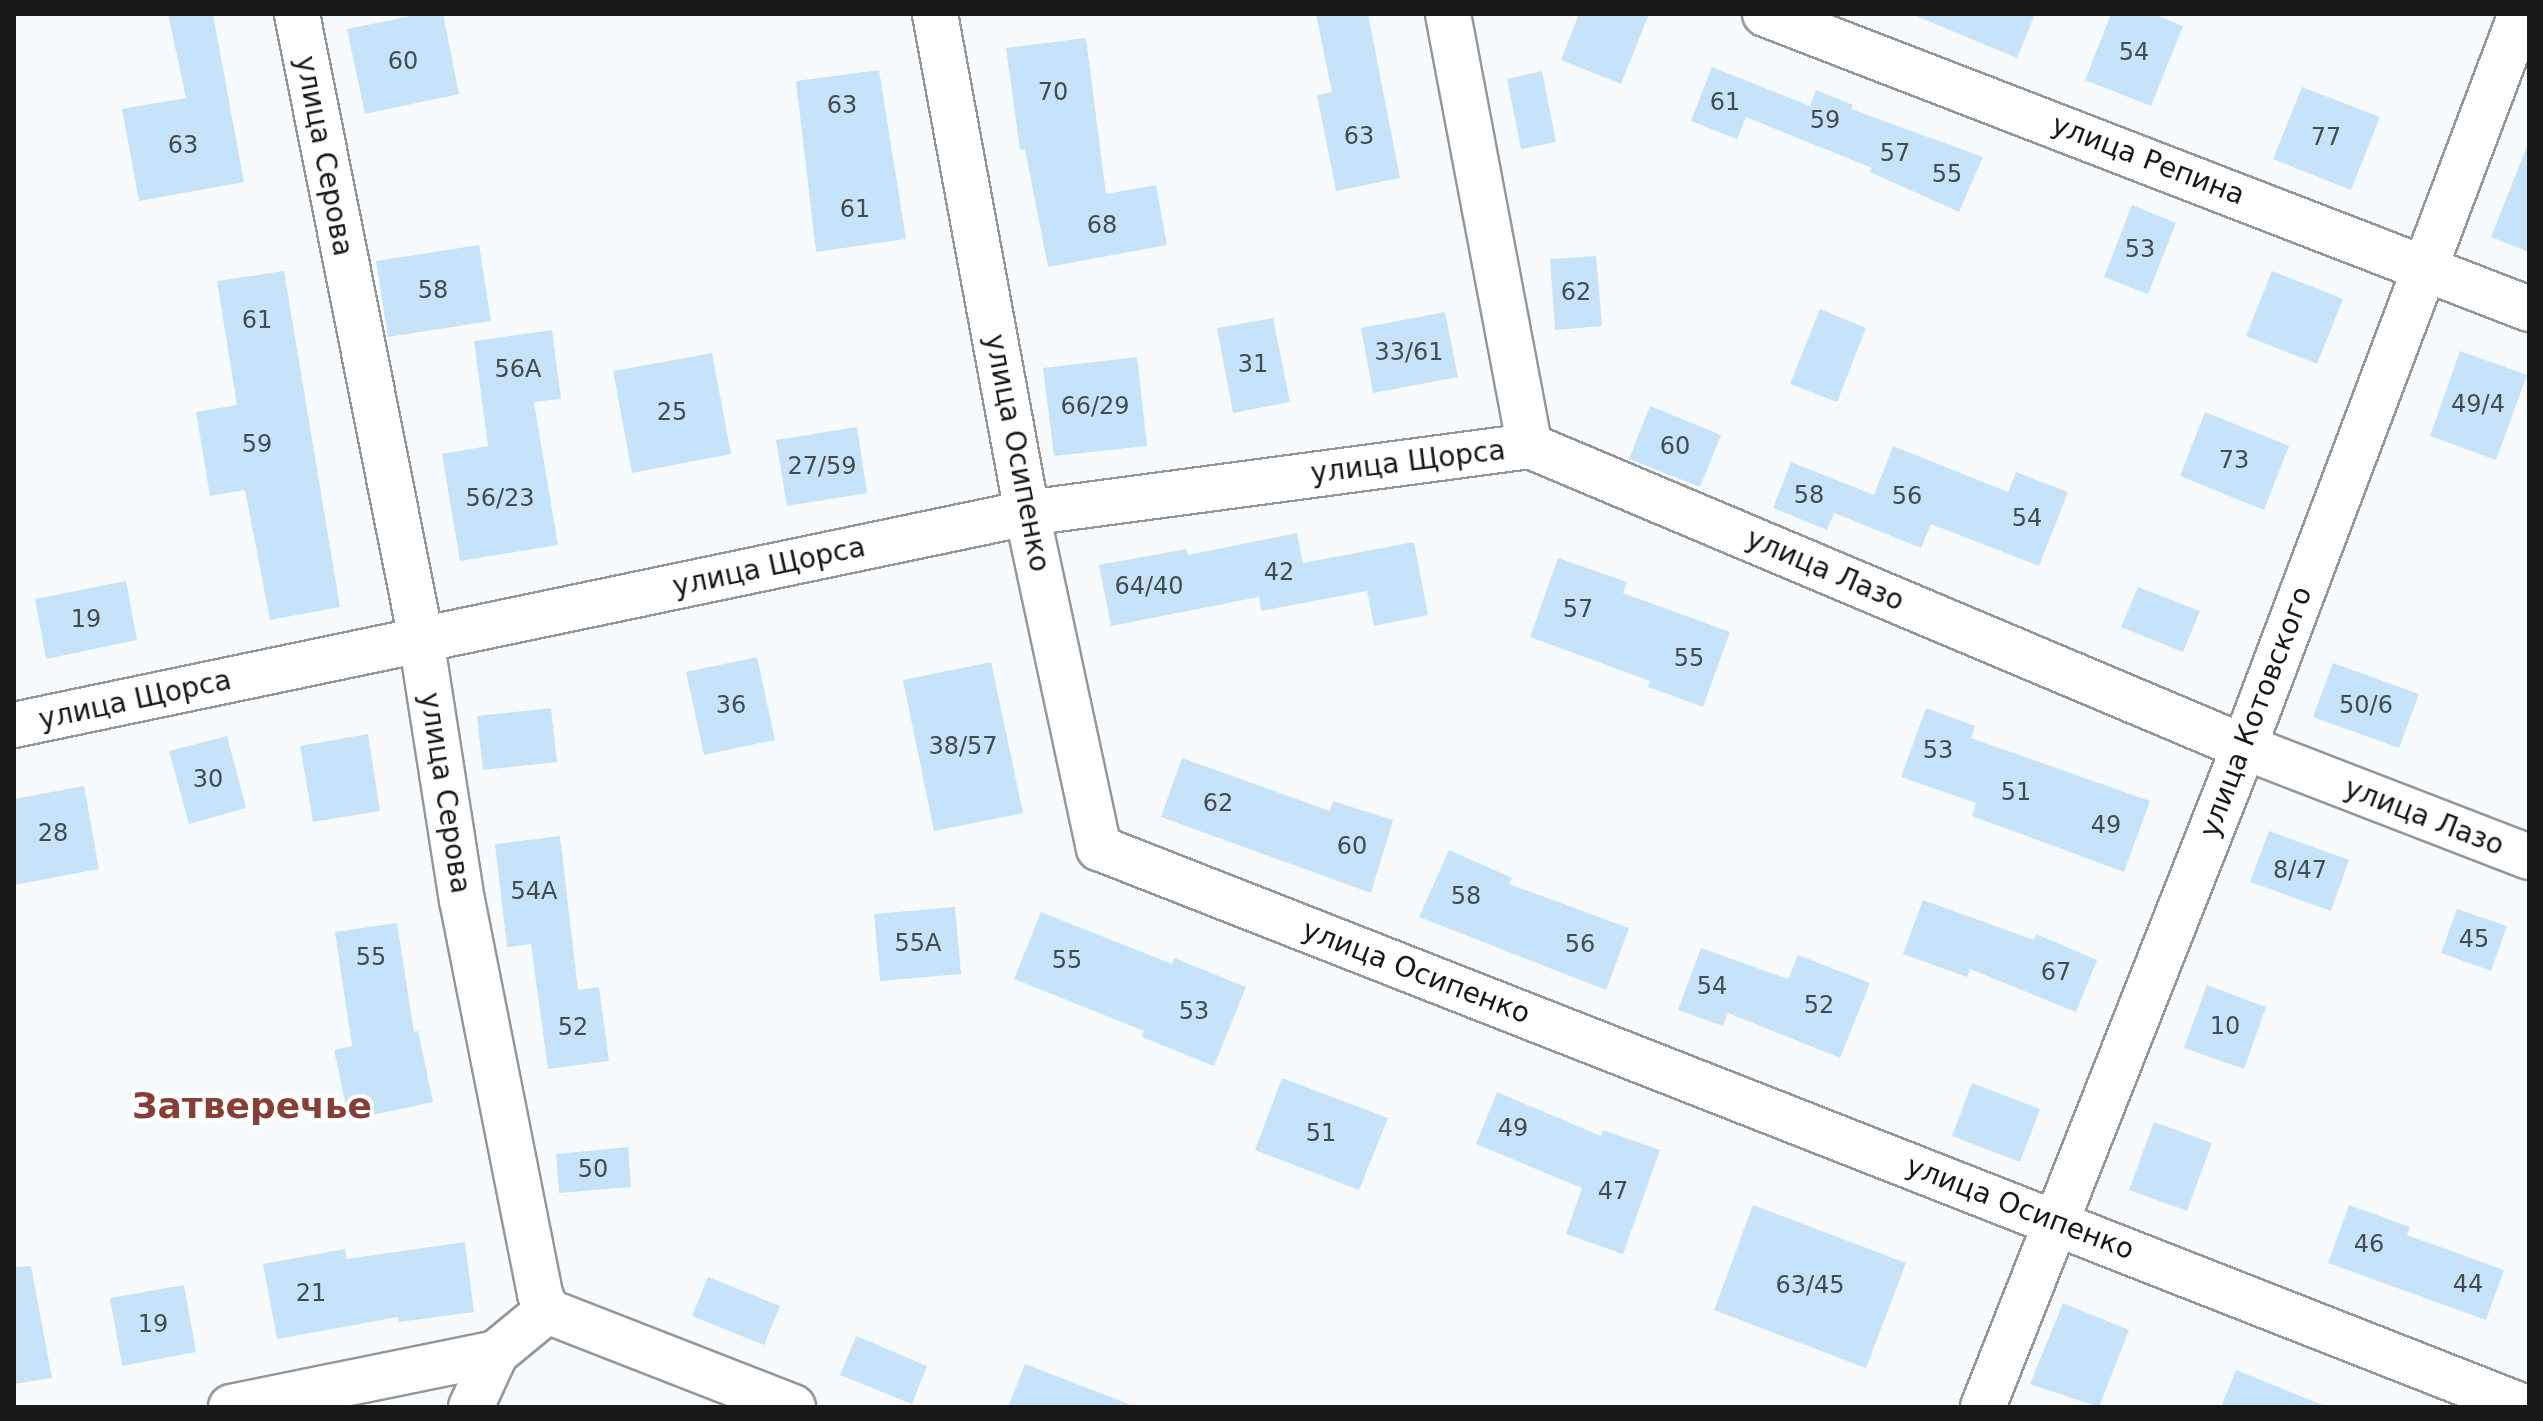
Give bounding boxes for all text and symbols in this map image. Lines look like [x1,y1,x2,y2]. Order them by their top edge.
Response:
house number: 54 [2119,39,2149,67]
house number: 60 [388,48,418,76]
street label: улица Серова [288,53,360,259]
house number: 70 [1038,79,1068,107]
house number: 61 [1710,89,1740,117]
house number: 63 [827,92,857,120]
house number: 59 [1810,107,1840,135]
street label: улица Репина [2047,108,2249,212]
house number: 63 [1344,123,1374,151]
house number: 77 [2311,124,2341,152]
house number: 63 [168,132,198,160]
house number: 57 [1880,140,1910,168]
house number: 55 [1932,161,1962,189]
house number: 61 [840,196,870,224]
house number: 68 [1087,212,1117,240]
house number: 53 [2125,236,2155,264]
house number: 58 [418,277,448,305]
house number: 62 [1561,279,1591,307]
house number: 61 [242,307,272,335]
street label: улица Осипенко [977,331,1057,575]
house number: 33/61 [1374,339,1444,367]
house number: 31 [1238,351,1268,379]
house number: 56А [495,356,541,384]
house number: 49/4 [2451,391,2505,419]
house number: 66/29 [1060,393,1130,421]
house number: 25 [657,399,687,427]
house number: 59 [242,431,272,459]
street label: улица Щорса [1309,433,1507,491]
house number: 60 [1660,433,1690,461]
house number: 73 [2219,447,2249,475]
house number: 27/59 [787,453,857,481]
house number: 58 [1794,482,1824,510]
house number: 56 [1892,483,1922,511]
house number: 56/23 [465,485,535,513]
house number: 54 [2012,505,2042,533]
street label: улица Лазо [1741,522,1909,618]
street label: улица Щорса [670,530,868,604]
house number: 42 [1264,559,1294,587]
house number: 64/40 [1114,573,1184,601]
street label: улица Котовского [2193,582,2319,842]
house number: 57 [1563,596,1593,624]
house number: 19 [71,606,101,634]
house number: 55 [1674,645,1704,673]
street label: улица Щорса [36,663,234,737]
street label: улица Серова [413,690,477,896]
house number: 36 [716,692,746,720]
house number: 50/6 [2339,692,2393,720]
house number: 38/57 [928,733,998,761]
house number: 53 [1923,737,1953,765]
house number: 30 [193,766,223,794]
street label: улица Лазо [2340,771,2508,863]
house number: 51 [2001,779,2031,807]
house number: 62 [1203,790,1233,818]
house number: 49 [2091,812,2121,840]
house number: 28 [38,820,68,848]
house number: 60 [1337,833,1367,861]
house number: 8/47 [2273,857,2327,885]
house number: 54А [511,878,557,906]
house number: 58 [1451,883,1481,911]
street label: улица Осипенко [1297,913,1535,1031]
house number: 45 [2459,926,2489,954]
house number: 55А [895,930,941,958]
house number: 56 [1565,931,1595,959]
house number: 55 [356,944,386,972]
house number: 55 [1052,947,1082,975]
house number: 67 [2041,959,2071,987]
house number: 54 [1697,973,1727,1001]
house number: 52 [1804,992,1834,1020]
house number: 53 [1179,998,1209,1026]
house number: 10 [2210,1013,2240,1041]
house number: 52 [558,1014,588,1042]
district label: Затверечье [132,1084,372,1128]
house number: 49 [1498,1115,1528,1143]
house number: 51 [1306,1120,1336,1148]
street label: улица Осипенко [1901,1149,2139,1267]
house number: 50 [578,1156,608,1184]
house number: 47 [1598,1178,1628,1206]
house number: 46 [2354,1231,2384,1259]
house number: 44 [2453,1271,2483,1299]
house number: 63/45 [1775,1272,1845,1300]
house number: 21 [296,1280,326,1308]
house number: 19 [138,1311,168,1339]

